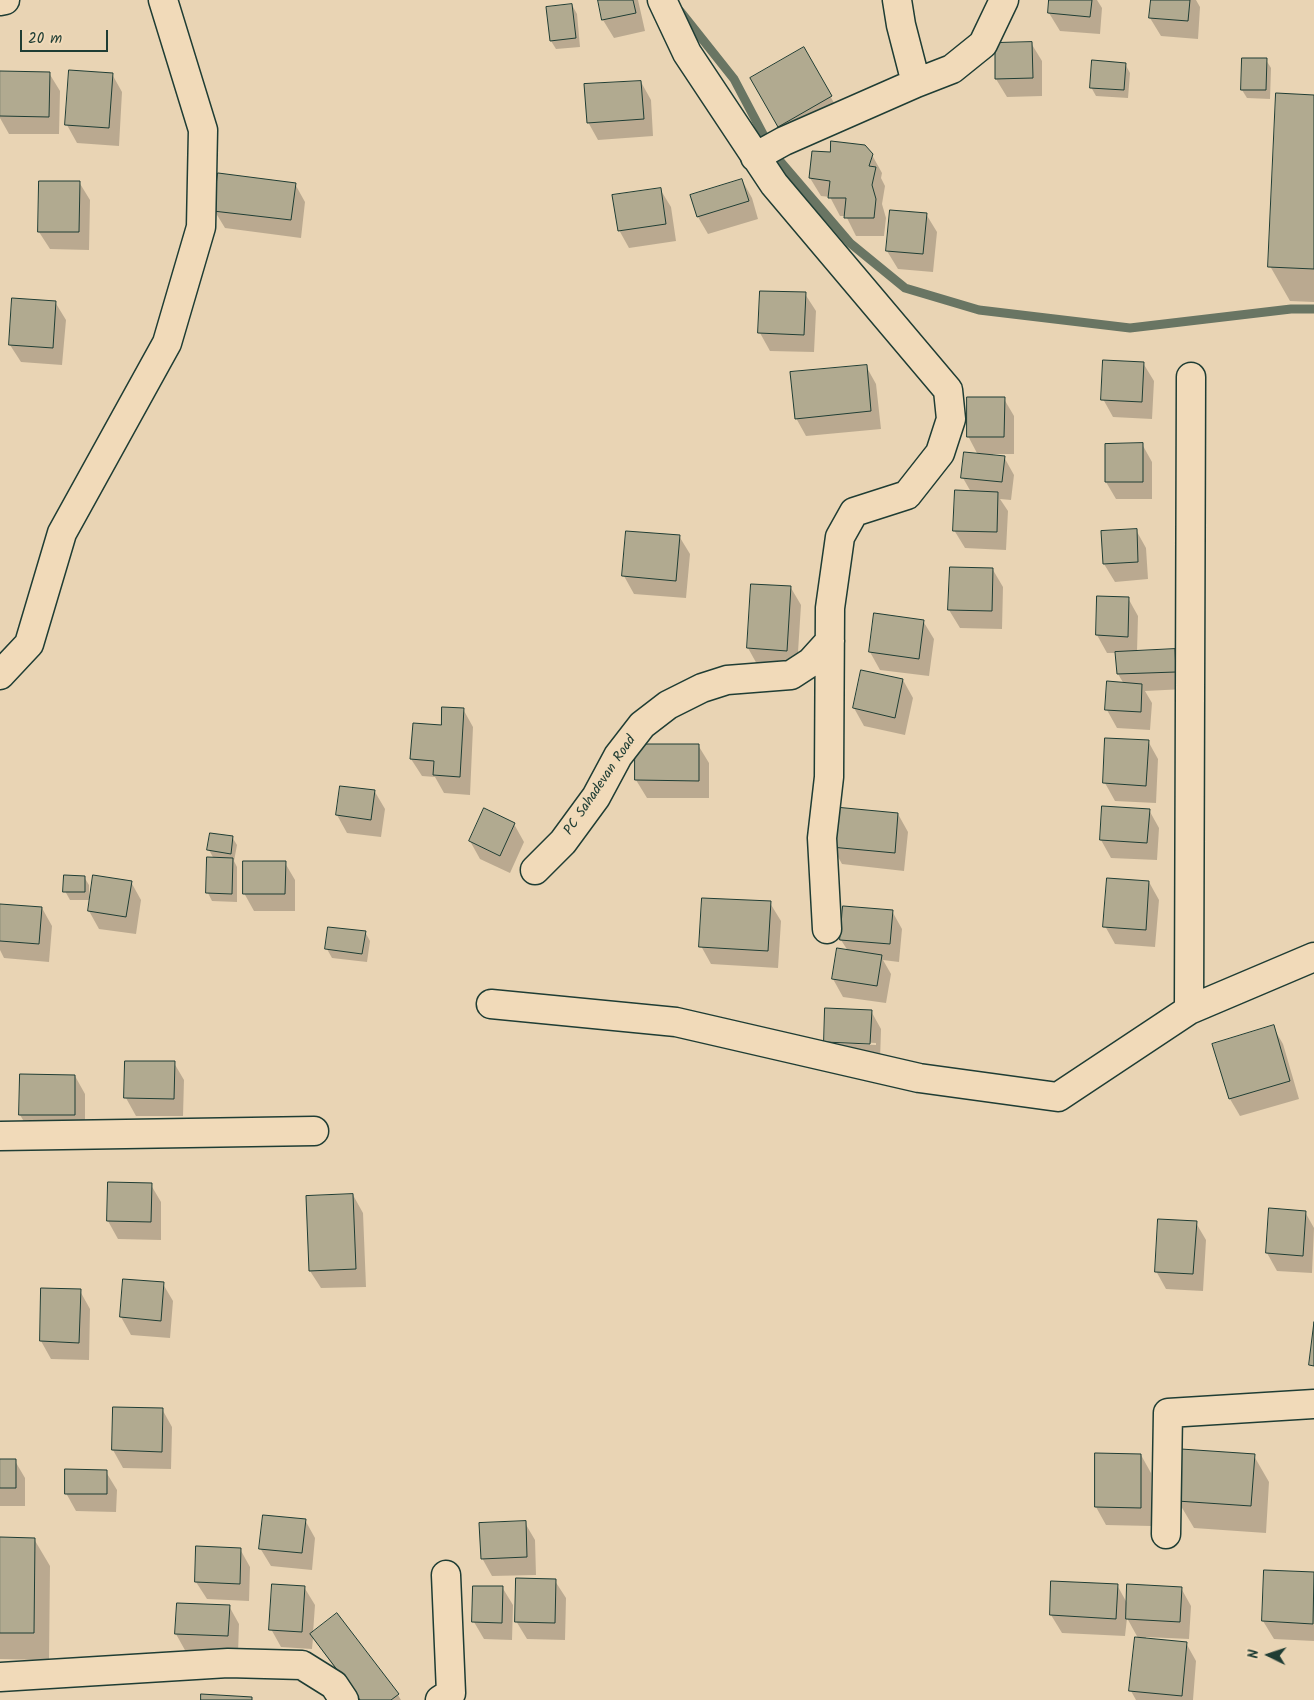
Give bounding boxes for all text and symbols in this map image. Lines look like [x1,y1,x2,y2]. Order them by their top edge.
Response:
scale bar [22,20,110,52]
text: 20 m [28,27,62,51]
street label: PC Sahadevan Road [561,733,641,839]
north arrow [1244,1630,1294,1680]
text: N [1243,1649,1265,1659]

